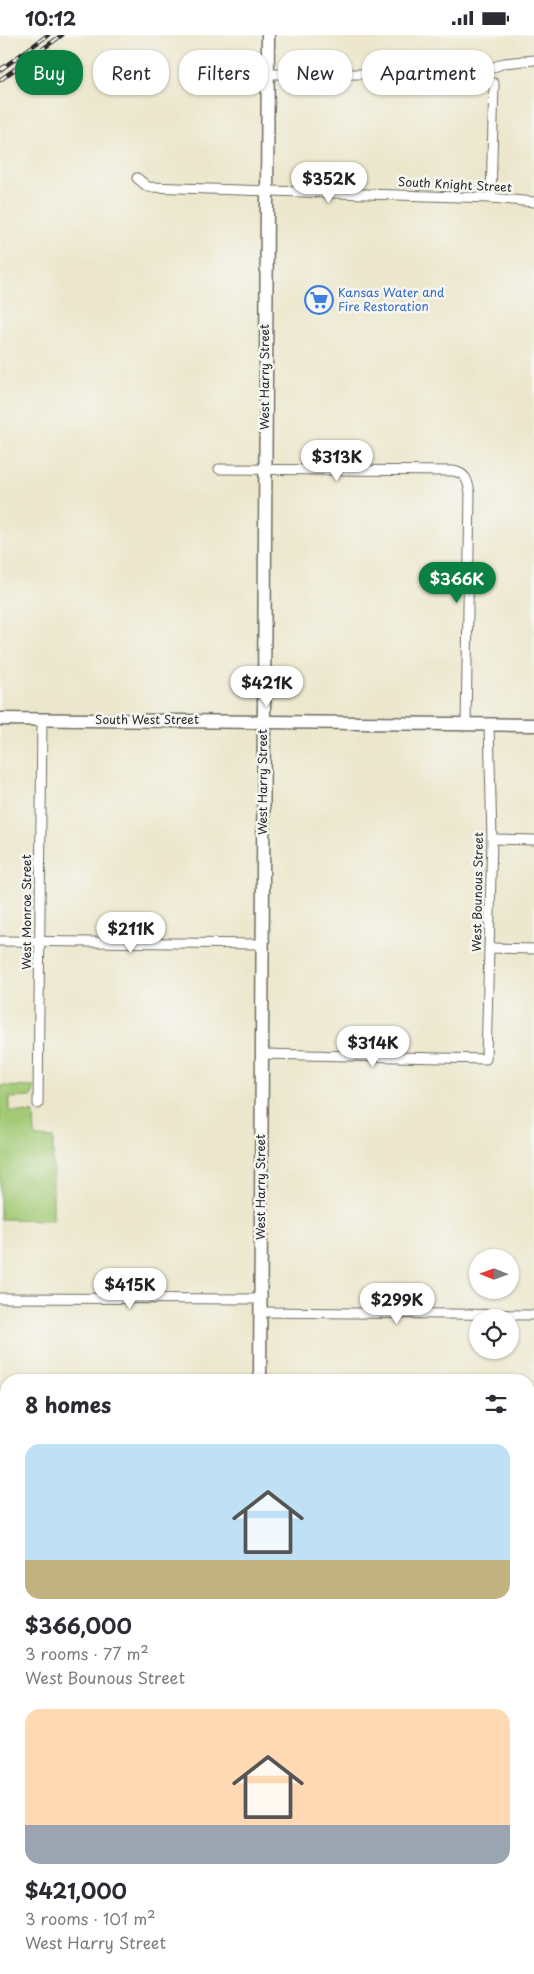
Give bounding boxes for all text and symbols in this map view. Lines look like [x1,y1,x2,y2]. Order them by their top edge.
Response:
text: 10:12 [25,4,76,32]
chip: Buy [15,50,83,95]
chip: Rent [93,50,169,95]
chip: Filters [179,50,268,95]
chip: New [278,50,352,95]
chip: Apartment [362,50,494,95]
pin: $352K [294,161,364,204]
text: $352K [302,166,356,190]
street label: South Knight Street [398,172,513,196]
place label: Kansas Water and Fire Restoration [338,283,445,315]
supermarket icon: Kansas Water and Fire Restoration [304,285,334,315]
street label: West Harry Street [255,324,273,430]
pin: $313K [302,439,372,482]
text: $313K [312,444,362,468]
pin: $366K [422,561,492,604]
text: $366K [430,566,484,590]
pin: $421K [232,665,302,708]
text: $421K [241,670,293,694]
street label: South West Street [95,710,199,728]
street label: West Harry Street [253,729,271,835]
street label: West Bounous Street [467,832,487,952]
street label: West Monroe Street [17,854,35,970]
pin: $211K [96,911,166,954]
text: $211K [107,916,155,940]
pin: $314K [338,1025,408,1068]
text: $314K [348,1030,398,1054]
street label: West Harry Street [251,1134,269,1240]
north arrow [469,1249,519,1299]
map controls [469,1249,519,1359]
pin: $415K [95,1267,165,1310]
text: $415K [105,1272,155,1296]
pin: $299K [362,1283,432,1325]
text: $299K [371,1287,423,1311]
button: locate [469,1309,519,1359]
text: 8 homes [25,1388,111,1420]
icon: filters [482,1390,510,1418]
icon: home [223,1477,313,1567]
text: $366,000 [25,1609,132,1641]
text: 3 rooms · 77 m² [25,1641,149,1665]
text: West Bounous Street [25,1665,185,1689]
icon: home [223,1742,313,1832]
text: $421,000 [25,1874,127,1906]
text: 3 rooms · 101 m² [25,1906,156,1930]
text: West Harry Street [25,1930,166,1954]

